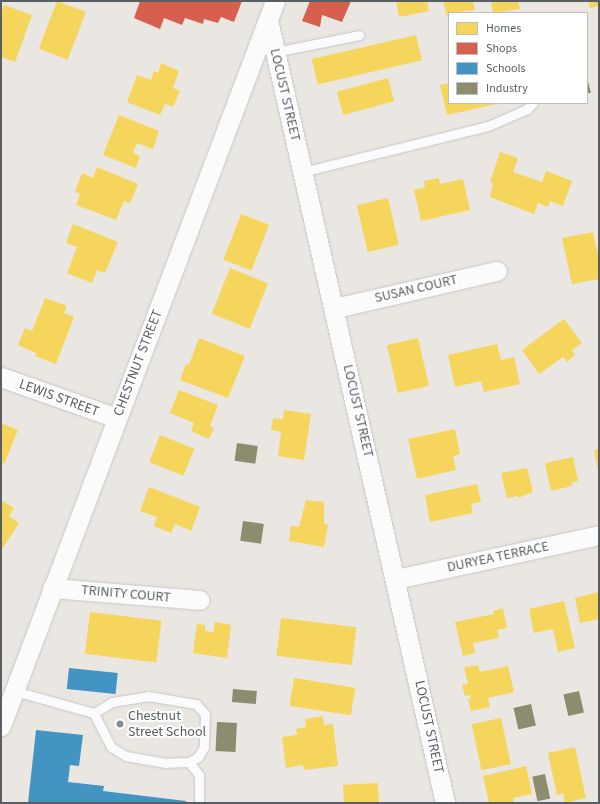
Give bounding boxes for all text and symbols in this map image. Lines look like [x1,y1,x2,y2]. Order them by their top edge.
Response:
legend [448,12,588,104]
text: Homes [486,20,521,37]
text: Shops [486,40,517,57]
street label: LOCUST STREET [266,47,304,143]
text: Schools [486,60,526,77]
text: Industry [486,80,528,97]
street label: SUSAN COURT [373,271,459,307]
street label: CHESTNUT STREET [110,307,166,419]
street label: LOCUST STREET [339,363,377,459]
street label: LEWIS STREET [17,376,101,420]
street label: DURYEA TERRACE [446,538,550,576]
street label: TRINITY COURT [81,582,171,606]
street label: LOCUST STREET [411,679,447,775]
place label: Chestnut Street School [128,708,206,740]
marker: Chestnut Street School [115,719,125,729]

